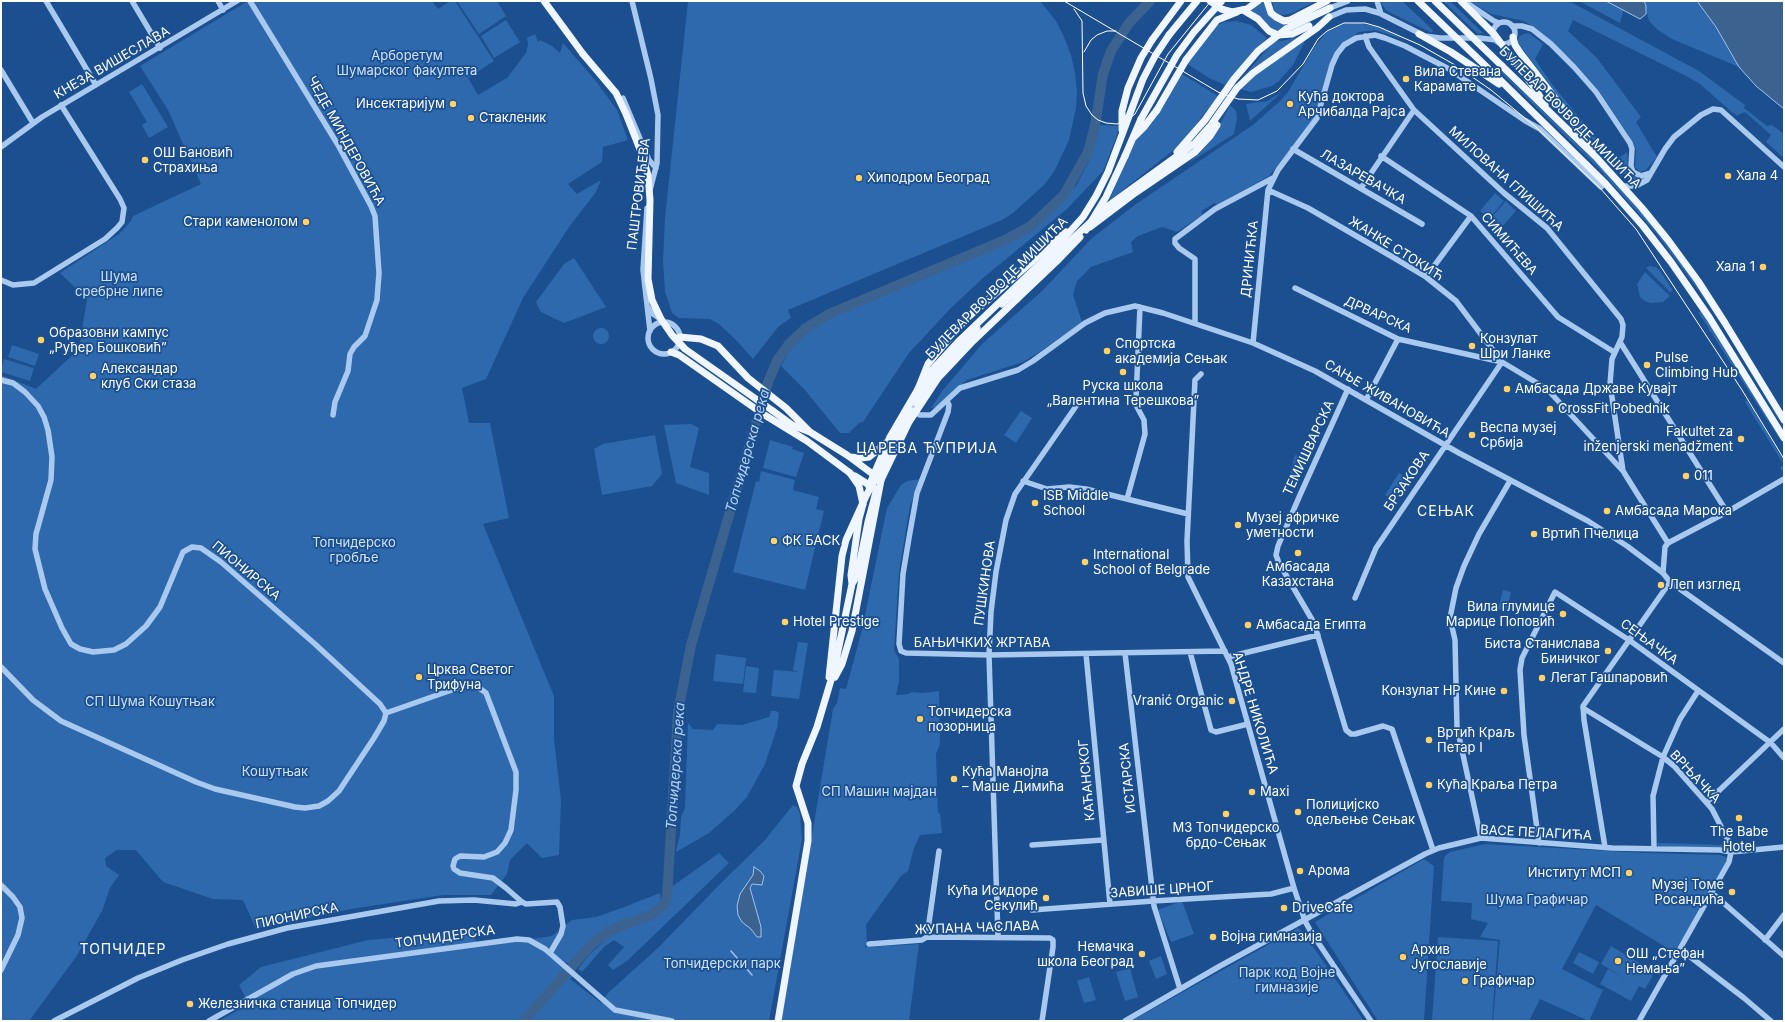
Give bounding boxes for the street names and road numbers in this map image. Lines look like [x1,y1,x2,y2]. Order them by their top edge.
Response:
street label: КНЕЗА ВИШЕСЛАВА [51,23,173,103]
street label: БУЛЕВАР ВОЈВОДЕ МИШИЋА [1496,44,1644,192]
street label: ЧЕДЕ МИНДЕРОВИЋА [304,73,388,209]
street label: МИЛОВАНА ГЛИШИЋА [1445,123,1567,235]
street label: ПАШТРОВИЋЕВА [624,137,654,251]
street label: ЛАЗАРЕВАЧКА [1317,146,1409,208]
street label: СИМИЋЕВА [1478,210,1540,278]
street label: БУЛЕВАР ВОЈВОДЕ МИШИЋА [923,214,1071,362]
street label: ЖАНКЕ СТОКИЋ [1346,214,1446,284]
street label: ДРИНИЋКА [1238,220,1262,298]
street label: ДРВАРСКА [1342,293,1414,337]
street label: САЊЕ ЖИВАНОВИЋА [1321,357,1453,441]
street label: ТЕМИШВАРСКА [1280,398,1338,498]
street label: БРЗАКОВА [1381,448,1433,514]
street label: ПИОНИРСКА [209,538,283,604]
street label: ПУШКИНОВА [971,539,999,627]
street label: СЕЊАЧКА [1617,616,1681,668]
street label: БАЊИЧКИХ ЖРТАВА [914,635,1050,651]
street label: АНДРЕ НИКОЛИЋА [1229,650,1281,776]
street label: КАЋАНСКОГ [1076,738,1098,822]
street label: ИСТАРСКА [1117,742,1139,814]
street label: ВРЊАЧКА [1667,747,1723,807]
street label: ВАСЕ ПЕЛАГИЋА [1480,822,1592,844]
street label: ЗАВИШЕ ЦРНОГ [1110,879,1214,901]
street label: ПИОНИРСКА [254,900,340,932]
street label: ЖУПАНА ЧАСЛАВА [914,918,1040,938]
street label: ТОПЧИДЕРСКА [394,922,496,952]

